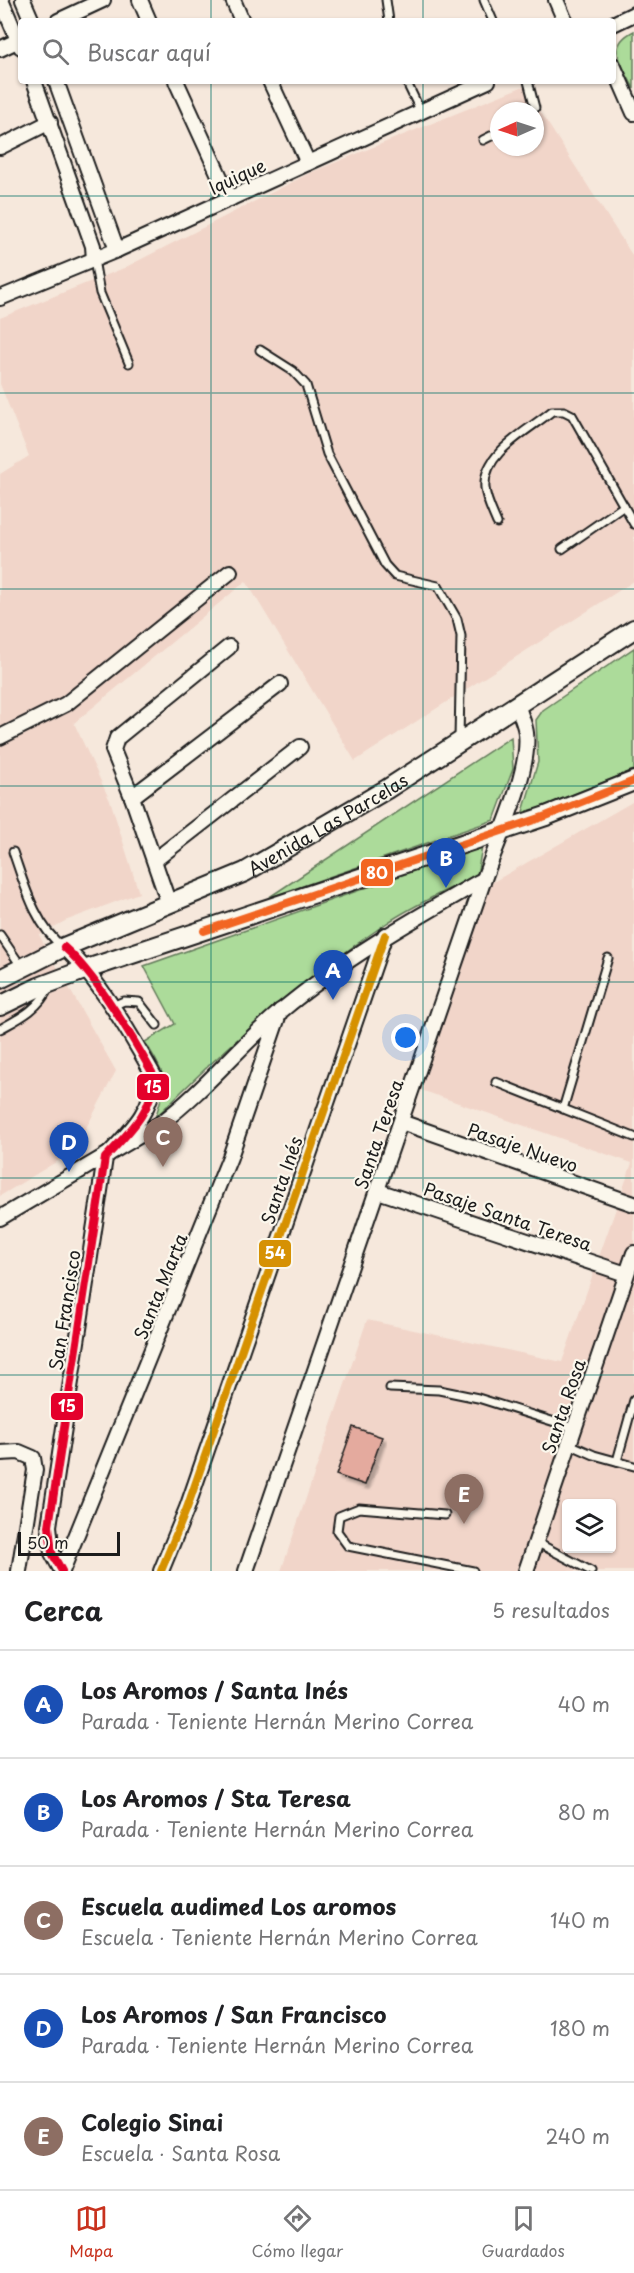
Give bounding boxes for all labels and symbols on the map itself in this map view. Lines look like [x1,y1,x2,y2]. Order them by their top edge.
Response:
north arrow [490,102,544,156]
street label: Iquique [204,151,270,201]
street label: Avenida Las Parcelas [242,766,413,881]
pin: B [426,838,466,888]
line badge: 80 [360,858,394,887]
text: 80 [366,860,388,884]
pin: A [314,950,352,1000]
your location [391,1023,420,1052]
line badge: 15 [136,1073,170,1101]
text: 15 [144,1074,162,1098]
street label: Santa Teresa [347,1075,410,1193]
street label: Pasaje Nuevo [464,1115,582,1179]
pin: C [144,1118,182,1167]
pin: D [50,1122,88,1172]
street label: Santa Inés [253,1132,309,1228]
street label: Pasaje Santa Teresa [420,1175,596,1258]
street label: Santa Marta [126,1228,194,1343]
line badge: 54 [258,1239,292,1268]
text: 54 [264,1240,286,1264]
street label: San Francisco [41,1248,87,1372]
street label: Santa Rosa [534,1354,592,1457]
line badge: 15 [50,1392,84,1421]
text: 15 [58,1393,76,1417]
pin: E [444,1474,484,1524]
scale bar [18,1529,120,1556]

